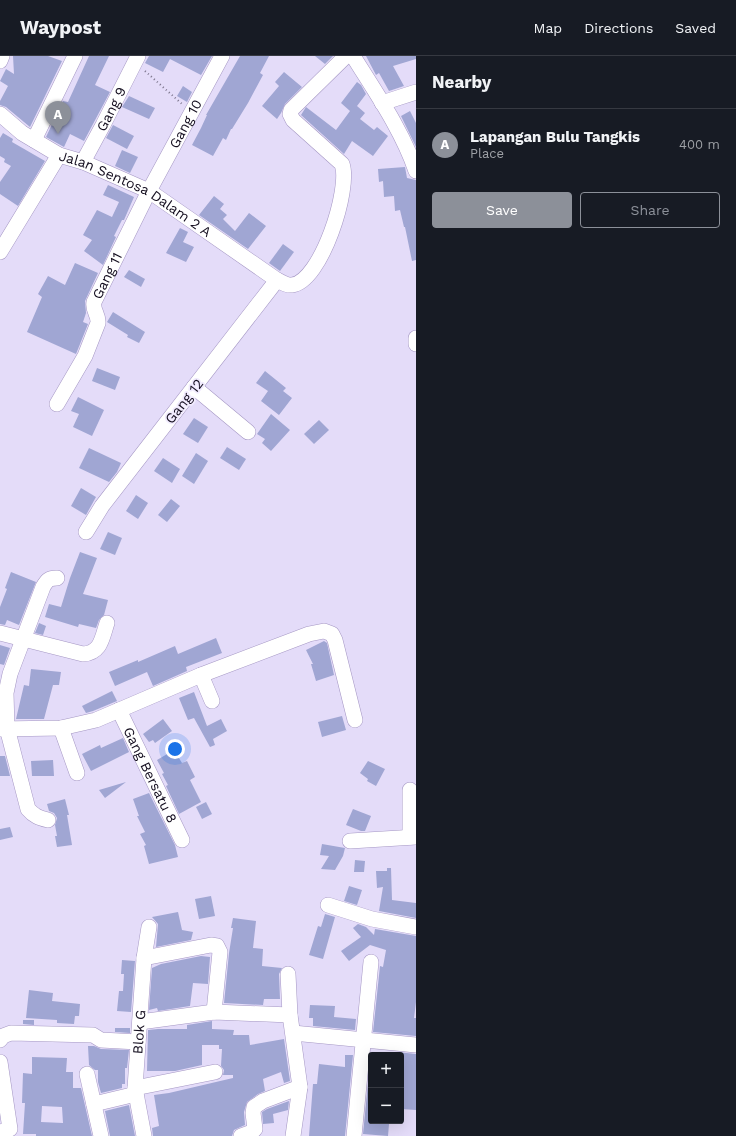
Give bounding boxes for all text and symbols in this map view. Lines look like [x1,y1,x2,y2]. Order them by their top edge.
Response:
text: Waypost [20,16,101,39]
text: Map [534,20,562,36]
text: Directions [584,20,653,36]
text: Saved [675,20,716,36]
text: Nearby [432,72,491,92]
street label: Gang 9 [93,84,129,134]
street label: Gang 10 [166,97,205,151]
pin: A [45,101,71,134]
text: Lapangan Bulu Tangkis [470,128,640,146]
text: A [441,137,449,152]
text: 400 m [679,137,720,152]
text: Place [470,146,504,161]
street label: Jalan Sentosa Dalam 2 A [57,147,215,240]
button: Save [432,192,572,228]
button: Share [580,192,720,228]
street label: Gang 11 [89,250,125,302]
street label: Gang 12 [162,375,206,427]
street label: Gang Bersatu 8 [120,724,180,825]
your location [165,739,185,759]
street label: Blok G [129,1009,148,1055]
map controls [368,1052,404,1124]
button: + [368,1052,404,1088]
button: − [368,1088,404,1124]

